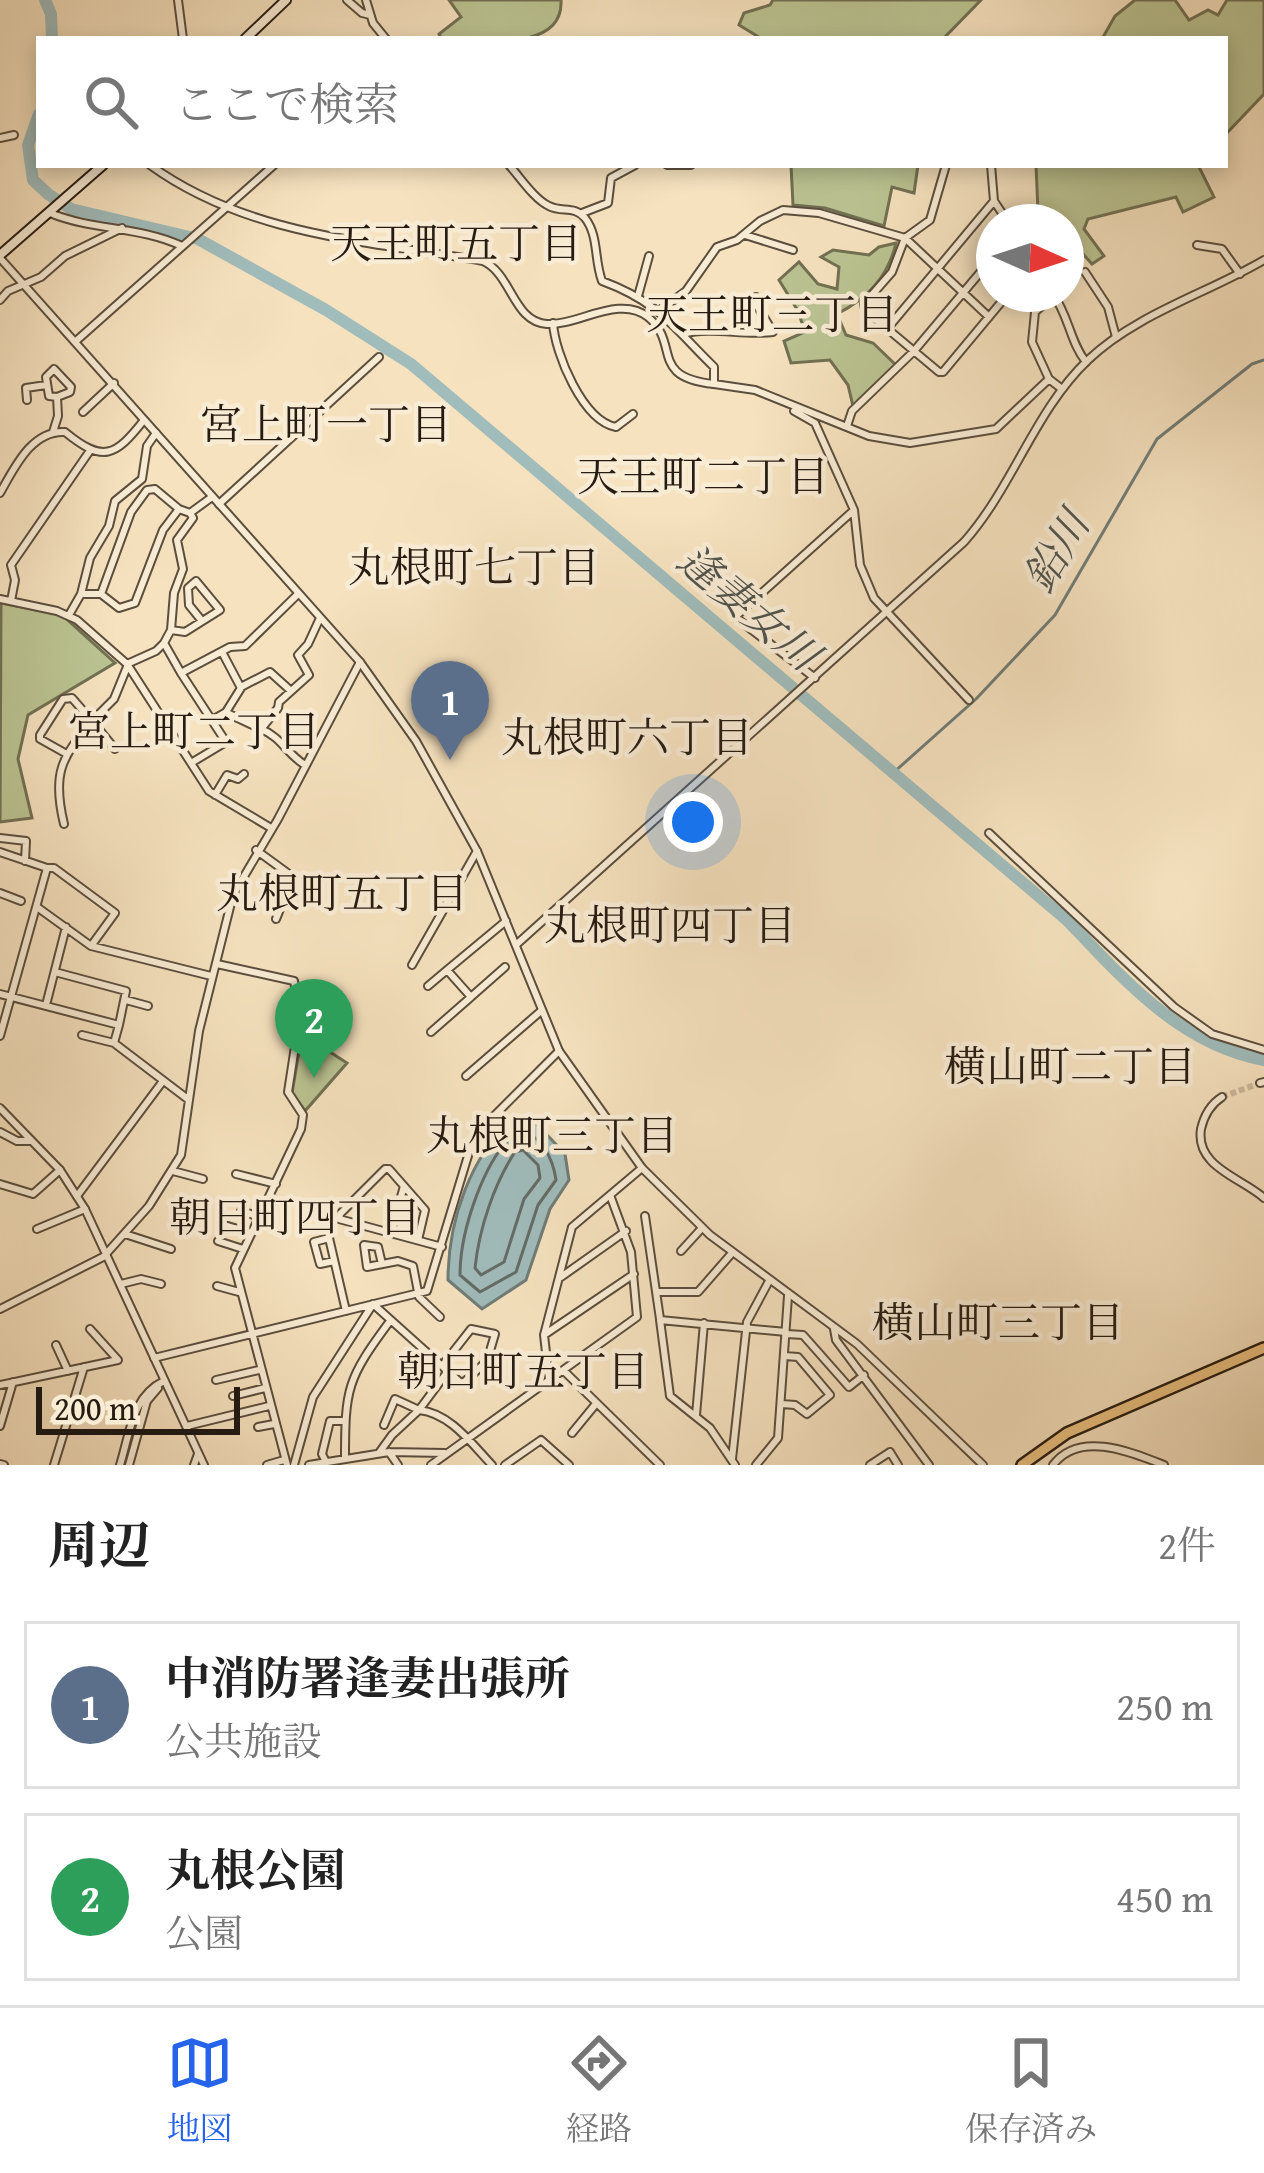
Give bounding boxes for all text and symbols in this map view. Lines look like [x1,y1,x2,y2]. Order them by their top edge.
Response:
search box [36,36,1228,168]
icon: search [78,69,144,135]
text: ここで検索 [174,71,399,136]
north arrow [976,204,1084,312]
district label: 天王町五丁目 [330,212,582,273]
district label: 天王町三丁目 [646,283,898,344]
district label: 宮上町一丁目 [200,393,452,454]
district label: 天王町二丁目 [577,445,829,506]
water label: 鉛川 [1008,496,1105,602]
water label: 逢妻女川 [665,529,836,687]
district label: 丸根町七丁目 [348,536,600,597]
pin: 1 [411,661,489,760]
district label: 宮上町二丁目 [68,700,320,761]
district label: 丸根町六丁目 [501,706,753,767]
your location [663,792,723,852]
district label: 丸根町五丁目 [216,862,468,923]
district label: 丸根町四丁目 [544,894,796,955]
pin: 2 [275,979,353,1078]
district label: 横山町二丁目 [944,1035,1196,1096]
district label: 丸根町三丁目 [426,1104,678,1165]
district label: 朝日町四丁目 [169,1186,421,1247]
district label: 横山町三丁目 [872,1291,1124,1352]
district label: 朝日町五丁目 [397,1340,649,1401]
scale bar [36,1381,240,1434]
text: 200 m [54,1384,136,1432]
text: 周辺 [48,1507,150,1582]
text: 2件 [1158,1516,1216,1573]
text: 中消防署逢妻出張所 [165,1645,570,1710]
text: 1 [80,1677,100,1734]
text: 250 m [1116,1677,1213,1734]
text: 公共施設 [165,1712,321,1769]
text: 丸根公園 [165,1837,345,1902]
text: 2 [80,1869,100,1926]
text: 450 m [1116,1869,1213,1926]
text: 公園 [165,1904,243,1961]
tab: 地図 [167,2030,233,2152]
tab: 経路 [566,2030,632,2152]
tab: 保存済み [965,2030,1097,2152]

